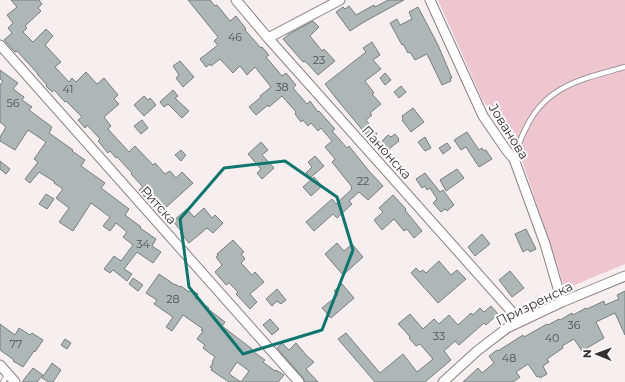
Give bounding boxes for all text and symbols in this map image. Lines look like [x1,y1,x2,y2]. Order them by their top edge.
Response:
house number: 46 [228,30,242,44]
house number: 23 [313,53,325,67]
house number: 38 [275,80,289,94]
house number: 41 [63,82,73,96]
house number: 56 [7,96,20,110]
street label: Јованова [485,100,533,162]
street label: Панонска [359,122,415,182]
house number: 22 [357,174,369,188]
street label: Ритска [138,183,180,227]
house number: 34 [136,237,150,251]
street label: Призренска [493,277,575,329]
house number: 28 [166,292,180,306]
house number: 36 [568,318,581,332]
house number: 33 [433,329,445,343]
house number: 40 [545,331,559,345]
north arrow [577,334,617,374]
house number: 77 [10,337,22,351]
text: N [580,349,594,358]
house number: 48 [502,351,516,365]

